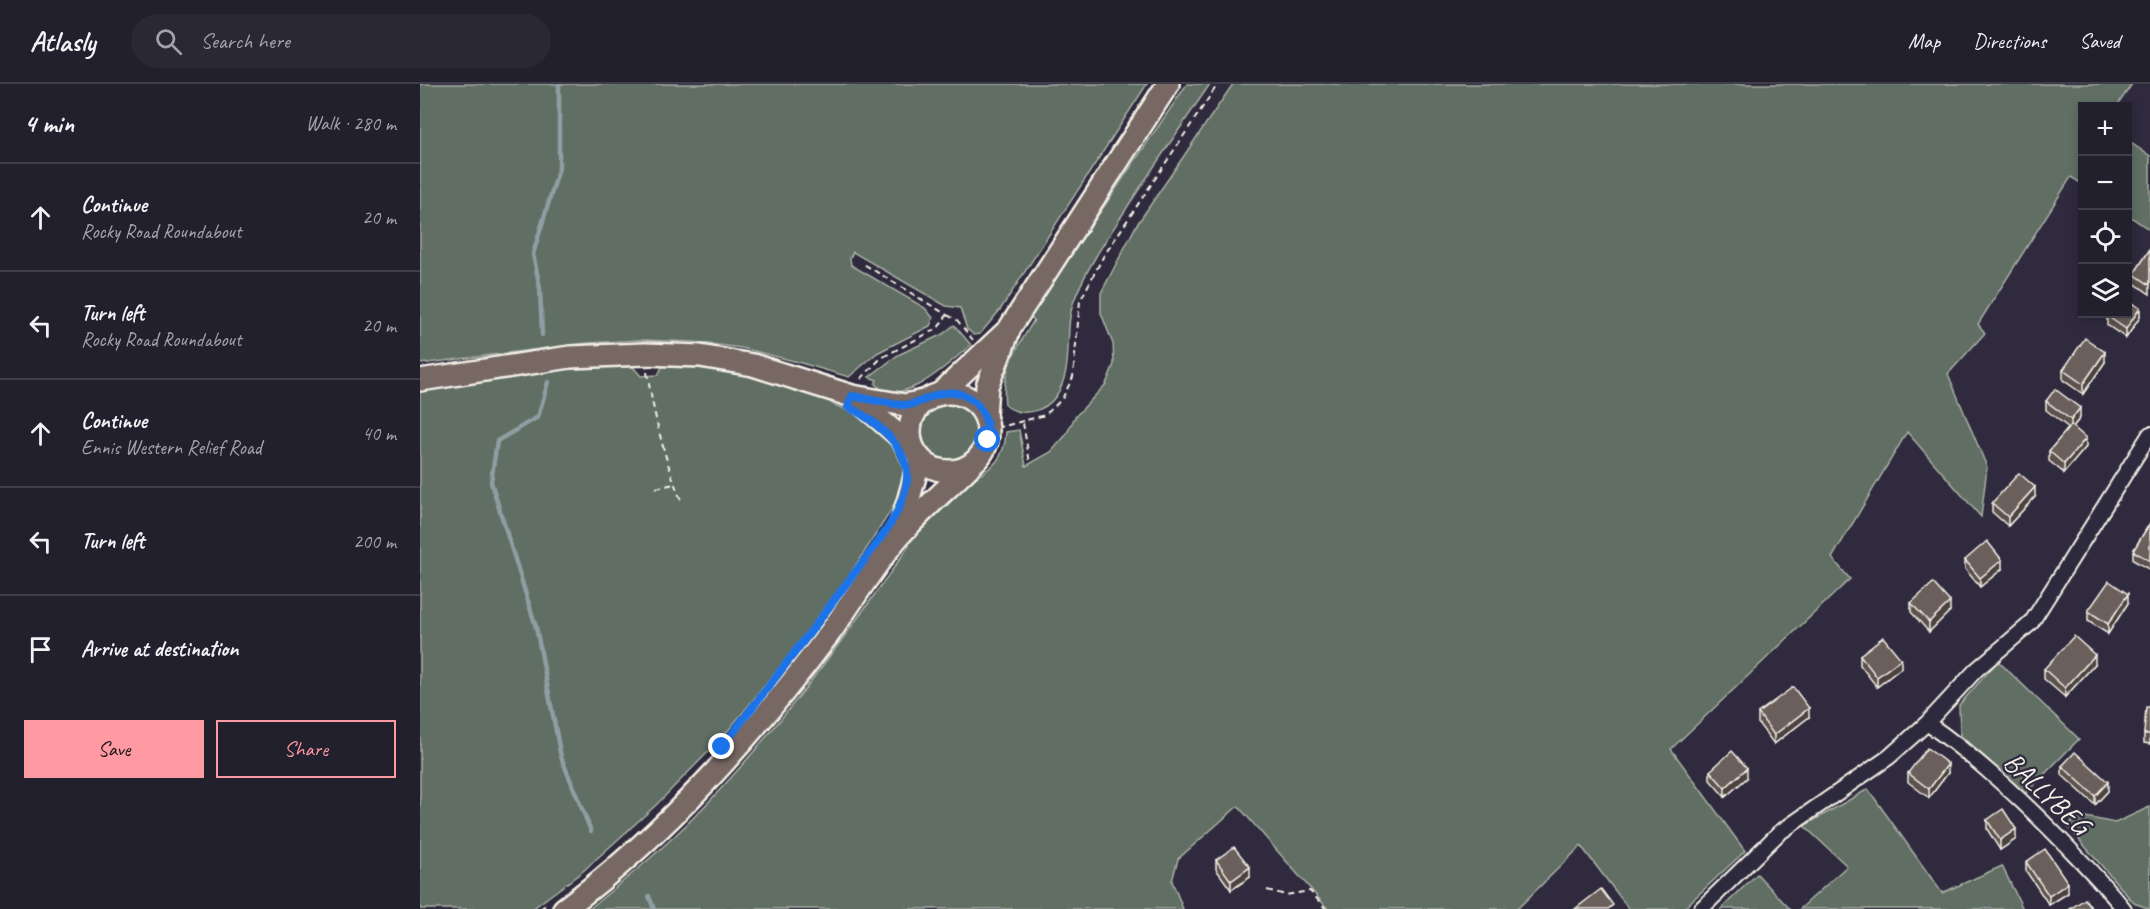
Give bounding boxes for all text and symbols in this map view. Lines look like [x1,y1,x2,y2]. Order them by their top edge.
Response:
search box [131,14,551,68]
text: Atlasly [30,24,95,59]
icon: search [152,25,185,58]
text: Search here [200,27,290,55]
text: Map [1908,28,1940,54]
text: Directions [1973,28,2046,54]
text: Saved [2079,28,2120,54]
map controls [2078,102,2132,318]
button: + [2078,102,2132,156]
text: 4 min [24,107,74,140]
text: Walk · 280 m [306,111,396,136]
button: − [2078,156,2132,210]
text: Continue [81,191,147,219]
icon: ahead [24,201,57,234]
text: 20 m [362,205,396,230]
button: locate [2078,210,2132,264]
text: Rocky Road Roundabout [81,219,242,244]
button: layers [2078,264,2132,318]
text: Turn left [81,299,145,327]
icon: left [24,309,57,342]
text: 20 m [362,313,396,338]
text: Rocky Road Roundabout [81,327,242,352]
text: Continue [81,407,147,435]
icon: ahead [24,417,57,450]
text: 40 m [362,421,396,446]
route start [974,426,1000,452]
text: Ennis Western Relief Road [81,435,262,460]
icon: left [24,525,57,558]
text: Turn left [81,527,145,555]
text: 200 m [353,529,396,554]
icon: arrive [24,633,57,666]
text: Arrive at destination [81,635,238,663]
button: Save [24,720,204,778]
button: Share [216,720,396,778]
route end [708,733,734,759]
street label: BALLYBEG [1997,744,2100,844]

